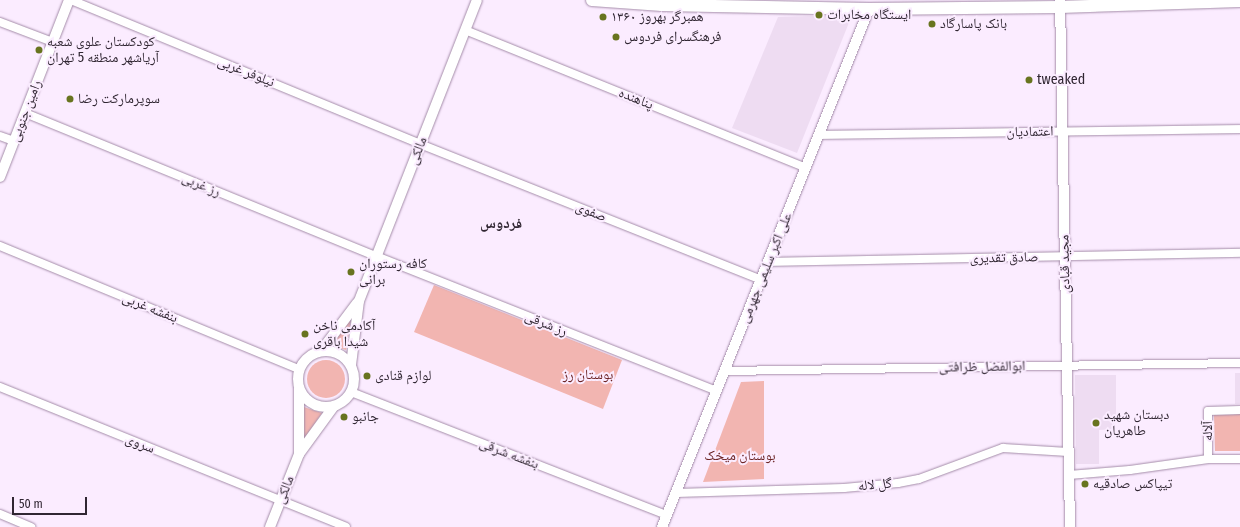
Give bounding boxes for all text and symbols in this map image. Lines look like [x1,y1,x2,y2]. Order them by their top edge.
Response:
place label: ایستگاه مخابرات [827,7,911,23]
place label: همبرگر بهروز ۱۳۶۰ [611,9,704,25]
marker: ایستگاه مخابرات [814,10,824,20]
marker: همبرگر بهروز ۱۳۶۰ [598,12,608,22]
place label: بانک پاسارگاد [940,16,1007,32]
marker: بانک پاسارگاد [927,19,937,29]
place label: فرهنگسرای فردوس [624,29,721,45]
marker: فرهنگسرای فردوس [611,32,621,42]
place label: کودکستان علوی شعبه آریاشهر منطقه 5 تهران [47,34,159,66]
marker: کودکستان علوی شعبه آریاشهر منطقه 5 تهران [34,45,44,55]
street label: نیلوفر غربی [215,53,277,91]
place label: tweaked [1037,72,1085,88]
marker: tweaked [1024,75,1034,85]
street label: رامین جنوبی [7,78,45,144]
street label: پناهنده [616,84,656,114]
place label: سوپرمارکت رضا [78,91,160,107]
marker: سوپرمارکت رضا [65,94,75,104]
street label: اعتمادیان [1006,123,1054,141]
street label: مالکی [405,134,431,168]
street label: رز غربی [179,170,223,200]
street label: صفوی [573,198,609,226]
street label: علی اکبر سلیمی جهرمی [736,210,796,326]
district label: فردوس [480,215,522,233]
street label: مجید قبادی [1056,235,1074,293]
street label: صادق تقدیری [970,249,1038,267]
place label: كافه رستوران برانى [359,256,427,288]
marker: كافه رستوران برانى [346,267,356,277]
street label: بنفشه غربی [120,289,180,327]
street label: رز شرقی [522,308,570,340]
place label: آکادمی ناخن شیدا باقری [313,318,375,350]
marker: آکادمی ناخن شیدا باقری [300,329,310,339]
street label: ابوالفضل ظرافتی [939,358,1025,376]
park label: بوستان رز [563,367,613,383]
place label: لوازم قنادی [375,368,431,384]
marker: لوازم قنادی [362,371,372,381]
place label: دبستان شهید طاهریان [1104,407,1169,440]
place label: جانبو [352,409,379,425]
marker: جانبو [339,412,349,422]
marker: دبستان شهید طاهریان [1091,418,1101,428]
street label: آلاله [1200,421,1216,441]
street label: سروی [123,431,157,457]
street label: بنفشه شرقی [477,435,541,473]
park label: بوستان میخک [704,448,776,464]
street label: مالکی [272,473,298,507]
street label: گل لاله [857,475,893,495]
place label: تیپاکس صادقیه [1093,476,1172,492]
marker: تیپاکس صادقیه [1080,479,1090,489]
scale bar [14,489,89,515]
text: 50 m [19,497,43,511]

